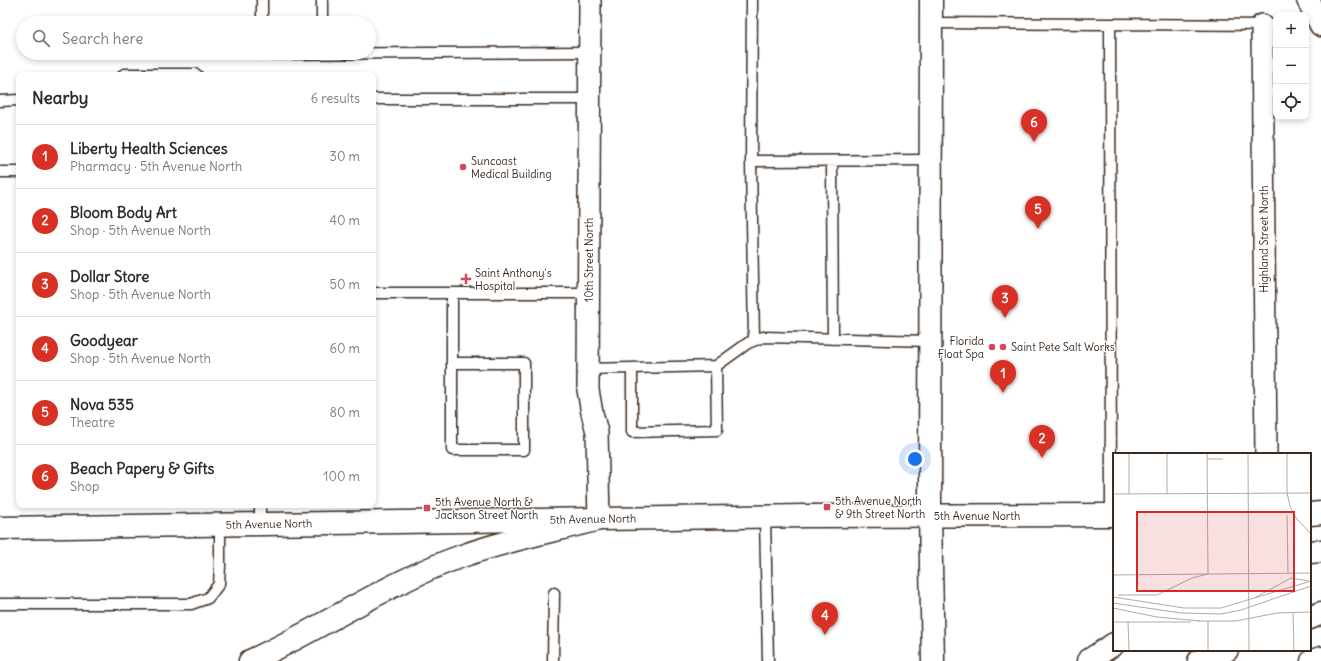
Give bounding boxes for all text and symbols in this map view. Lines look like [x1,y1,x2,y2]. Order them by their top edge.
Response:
map controls [1273,12,1309,120]
button: + [1273,12,1309,48]
search box [16,16,376,60]
icon: search [30,27,52,49]
text: Search here [62,29,143,48]
button: − [1273,48,1309,84]
button: locate [1273,84,1309,120]
text: Nearby [32,87,88,109]
text: 6 results [311,90,360,107]
pin: 6 [1021,109,1047,142]
text: Liberty Health Sciences [70,139,228,158]
text: 1 [42,148,48,165]
text: 30 m [330,148,360,165]
place label: Suncoast Medical Building [471,154,552,181]
text: Pharmacy · 5th Avenue North [70,158,242,175]
marker: Suncoast Medical Building [458,162,468,172]
street label: Highland Street North [1257,185,1271,293]
pin: 5 [1025,196,1051,229]
text: Bloom Body Art [70,203,177,222]
text: 2 [41,212,49,229]
text: 40 m [329,212,360,229]
street label: 10th Street North [582,218,596,302]
text: Shop · 5th Avenue North [70,222,211,239]
place label: Saint Anthony's Hospital [475,266,552,293]
text: Dollar Store [70,267,149,286]
marker: Saint Anthony's Hospital [460,273,472,285]
text: 3 [41,276,49,293]
text: 50 m [329,276,360,293]
pin: 3 [992,285,1018,318]
text: Shop · 5th Avenue North [70,286,211,303]
text: Goodyear [70,331,138,350]
place label: Florida Float Spa [938,334,984,361]
text: 4 [41,340,49,357]
text: 60 m [329,340,360,357]
place label: Saint Pete Salt Works [1011,340,1115,354]
marker: Florida Float Spa [987,342,997,352]
marker: Saint Pete Salt Works [998,342,1008,352]
text: Shop · 5th Avenue North [70,350,211,367]
pin: 1 [990,360,1016,393]
text: Nova 535 [70,395,134,414]
text: 5 [41,404,49,421]
text: 80 m [329,404,360,421]
text: Theatre [70,414,115,431]
pin: 2 [1029,425,1055,458]
your location [905,449,925,469]
inset map [1113,453,1311,651]
text: Beach Papery & Gifts [70,459,214,478]
text: 6 [41,468,49,485]
text: 100 m [323,468,360,485]
text: Shop [70,478,99,495]
place label: 5th Avenue North & 9th Street North [835,494,925,521]
place label: 5th Avenue North & Jackson Street North [435,495,538,522]
marker: 5th Avenue North & 9th Street North [822,502,832,512]
marker: 5th Avenue North & Jackson Street North [422,503,432,513]
street label: 5th Avenue North [934,509,1020,523]
street label: 5th Avenue North [550,511,636,527]
street label: 5th Avenue North [226,516,312,532]
pin: 4 [812,602,838,635]

